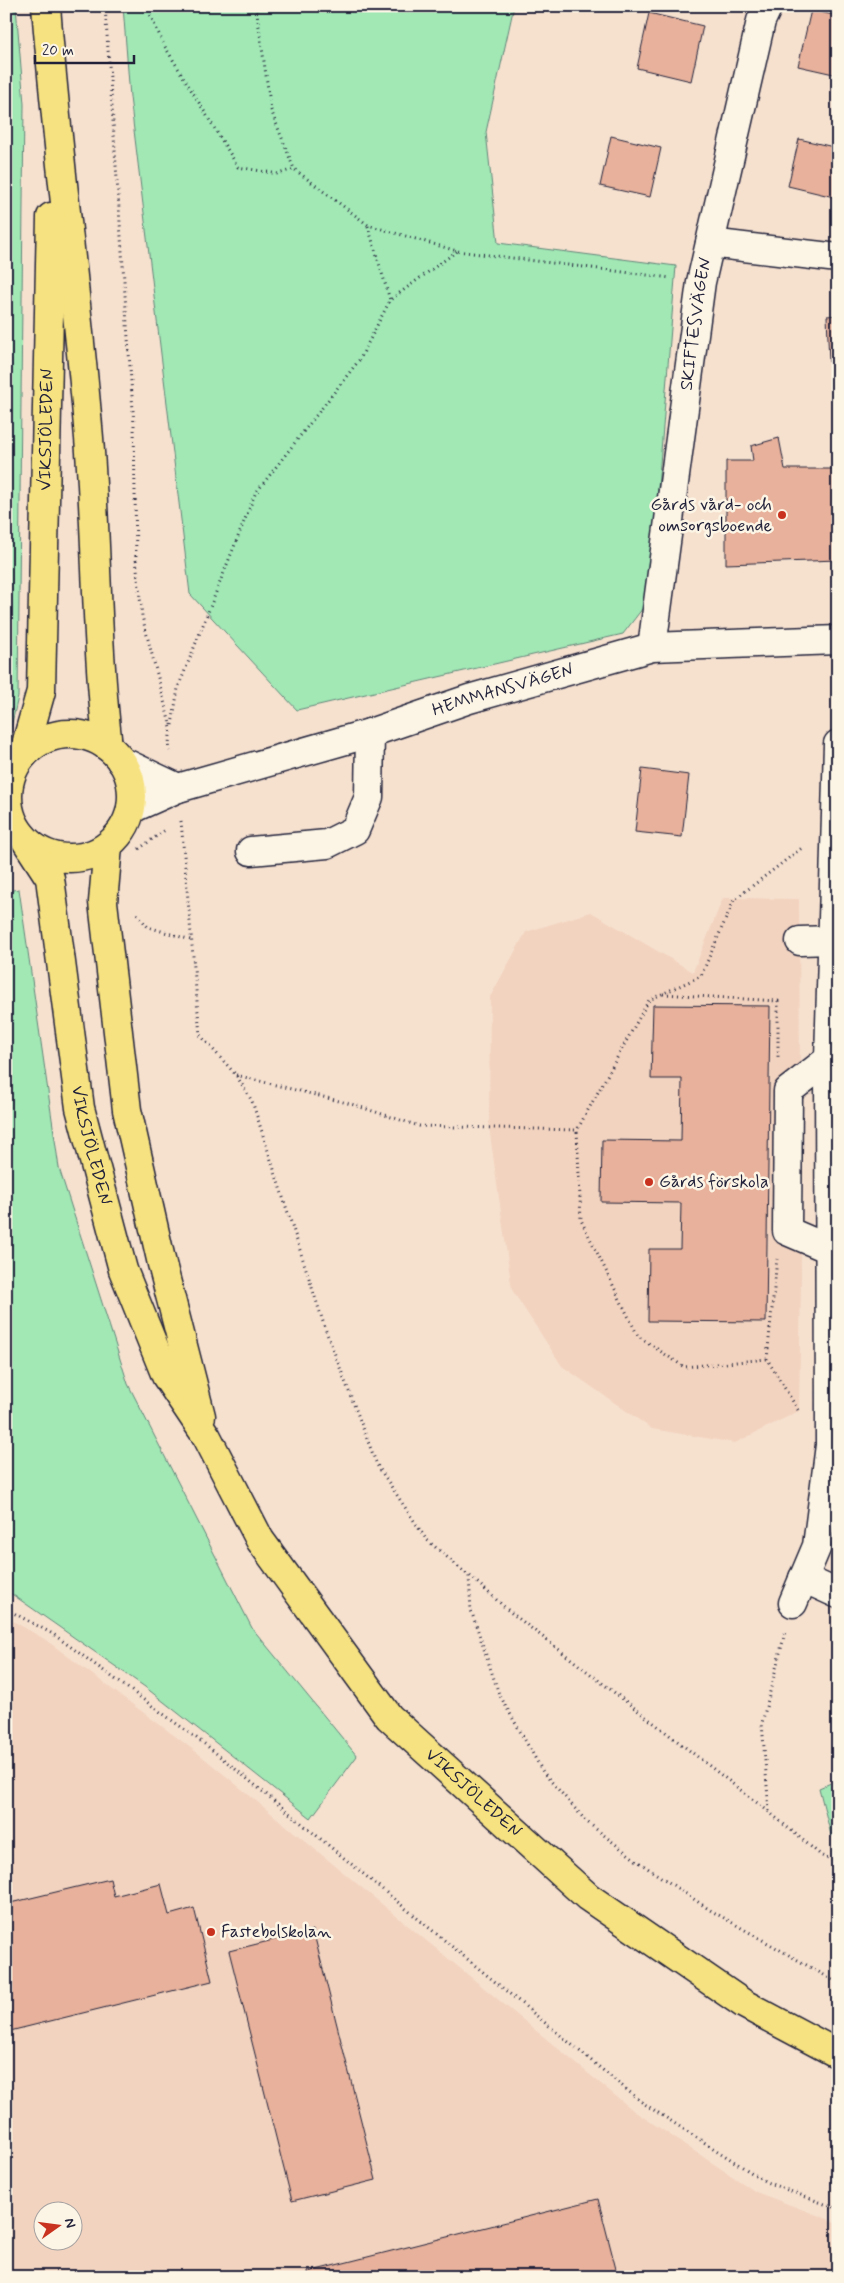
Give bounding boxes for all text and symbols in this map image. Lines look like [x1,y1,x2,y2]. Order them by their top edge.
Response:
scale bar [35,32,134,64]
text: 20 m [42,41,74,61]
street label: SKIFTESVÄGEN [675,255,718,392]
street label: VIKSJÖLEDEN [33,368,60,491]
place label: Gårds vård- och omsorgsboende [650,493,772,538]
marker: Gårds vård- och omsorgsboende [776,509,788,521]
street label: HEMMANSVÄGEN [429,658,577,723]
street label: VIKSJÖLEDEN [65,1084,117,1208]
place label: Gårds förskola [659,1170,769,1194]
marker: Gårds förskola [643,1176,655,1188]
street label: VIKSJÖLEDEN [420,1743,527,1843]
place label: Fastebolskolan [221,1920,331,1944]
marker: Fastebolskolan [205,1926,217,1938]
north arrow [32,2200,82,2250]
text: N [60,2216,80,2230]

